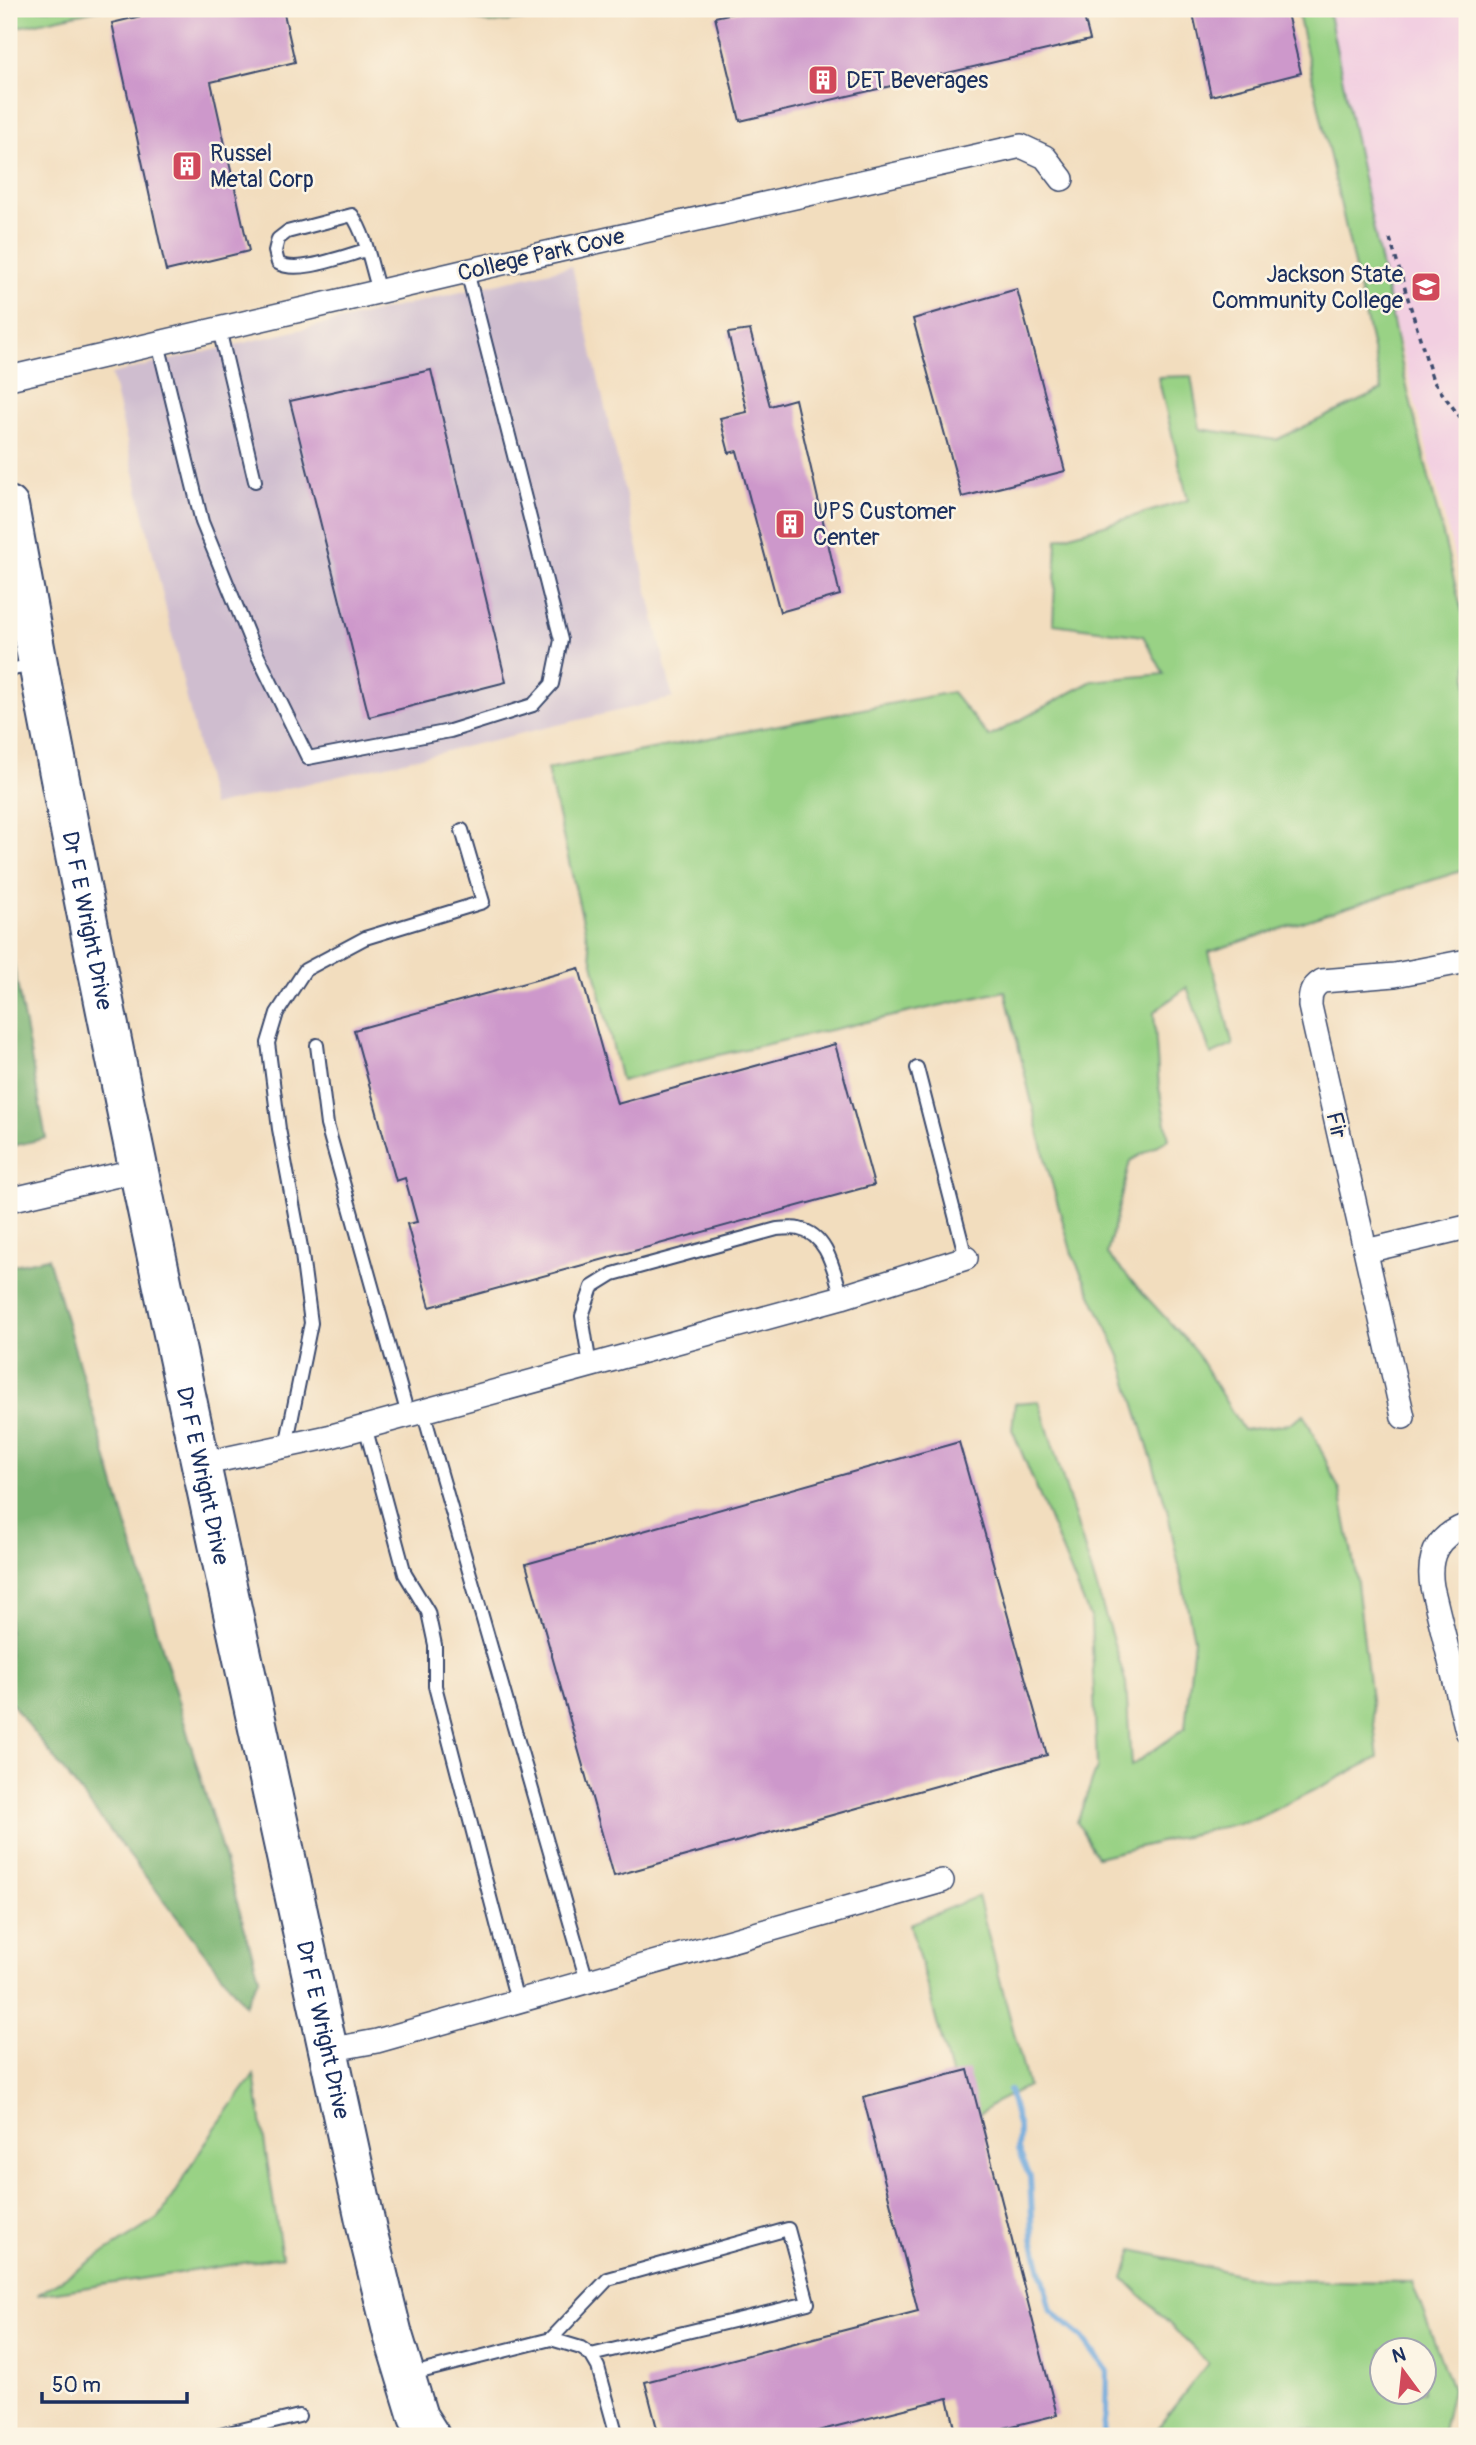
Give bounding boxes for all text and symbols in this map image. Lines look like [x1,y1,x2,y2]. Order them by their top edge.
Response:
building icon: DET Beverages [806,63,840,97]
place label: DET Beverages [846,66,988,95]
place label: Russel Metal Corp [210,139,314,194]
building icon: Russel Metal Corp [170,149,204,183]
street label: College Park Cove [455,221,628,288]
place label: Jackson State Community College [1212,260,1404,315]
school or university icon: Jackson State Community College [1409,270,1443,304]
place label: UPS Customer Center [813,497,956,552]
building icon: UPS Customer Center [773,507,807,541]
street label: Dr F E Wright Drive [55,829,120,1013]
street label: Fir [1319,1109,1354,1141]
street label: Dr F E Wright Drive [170,1384,236,1568]
street label: Dr F E Wright Drive [290,1938,357,2122]
north arrow [1368,2336,1438,2406]
text: N [1390,2342,1408,2369]
scale bar [42,2361,187,2405]
text: 50 m [52,2372,101,2399]

